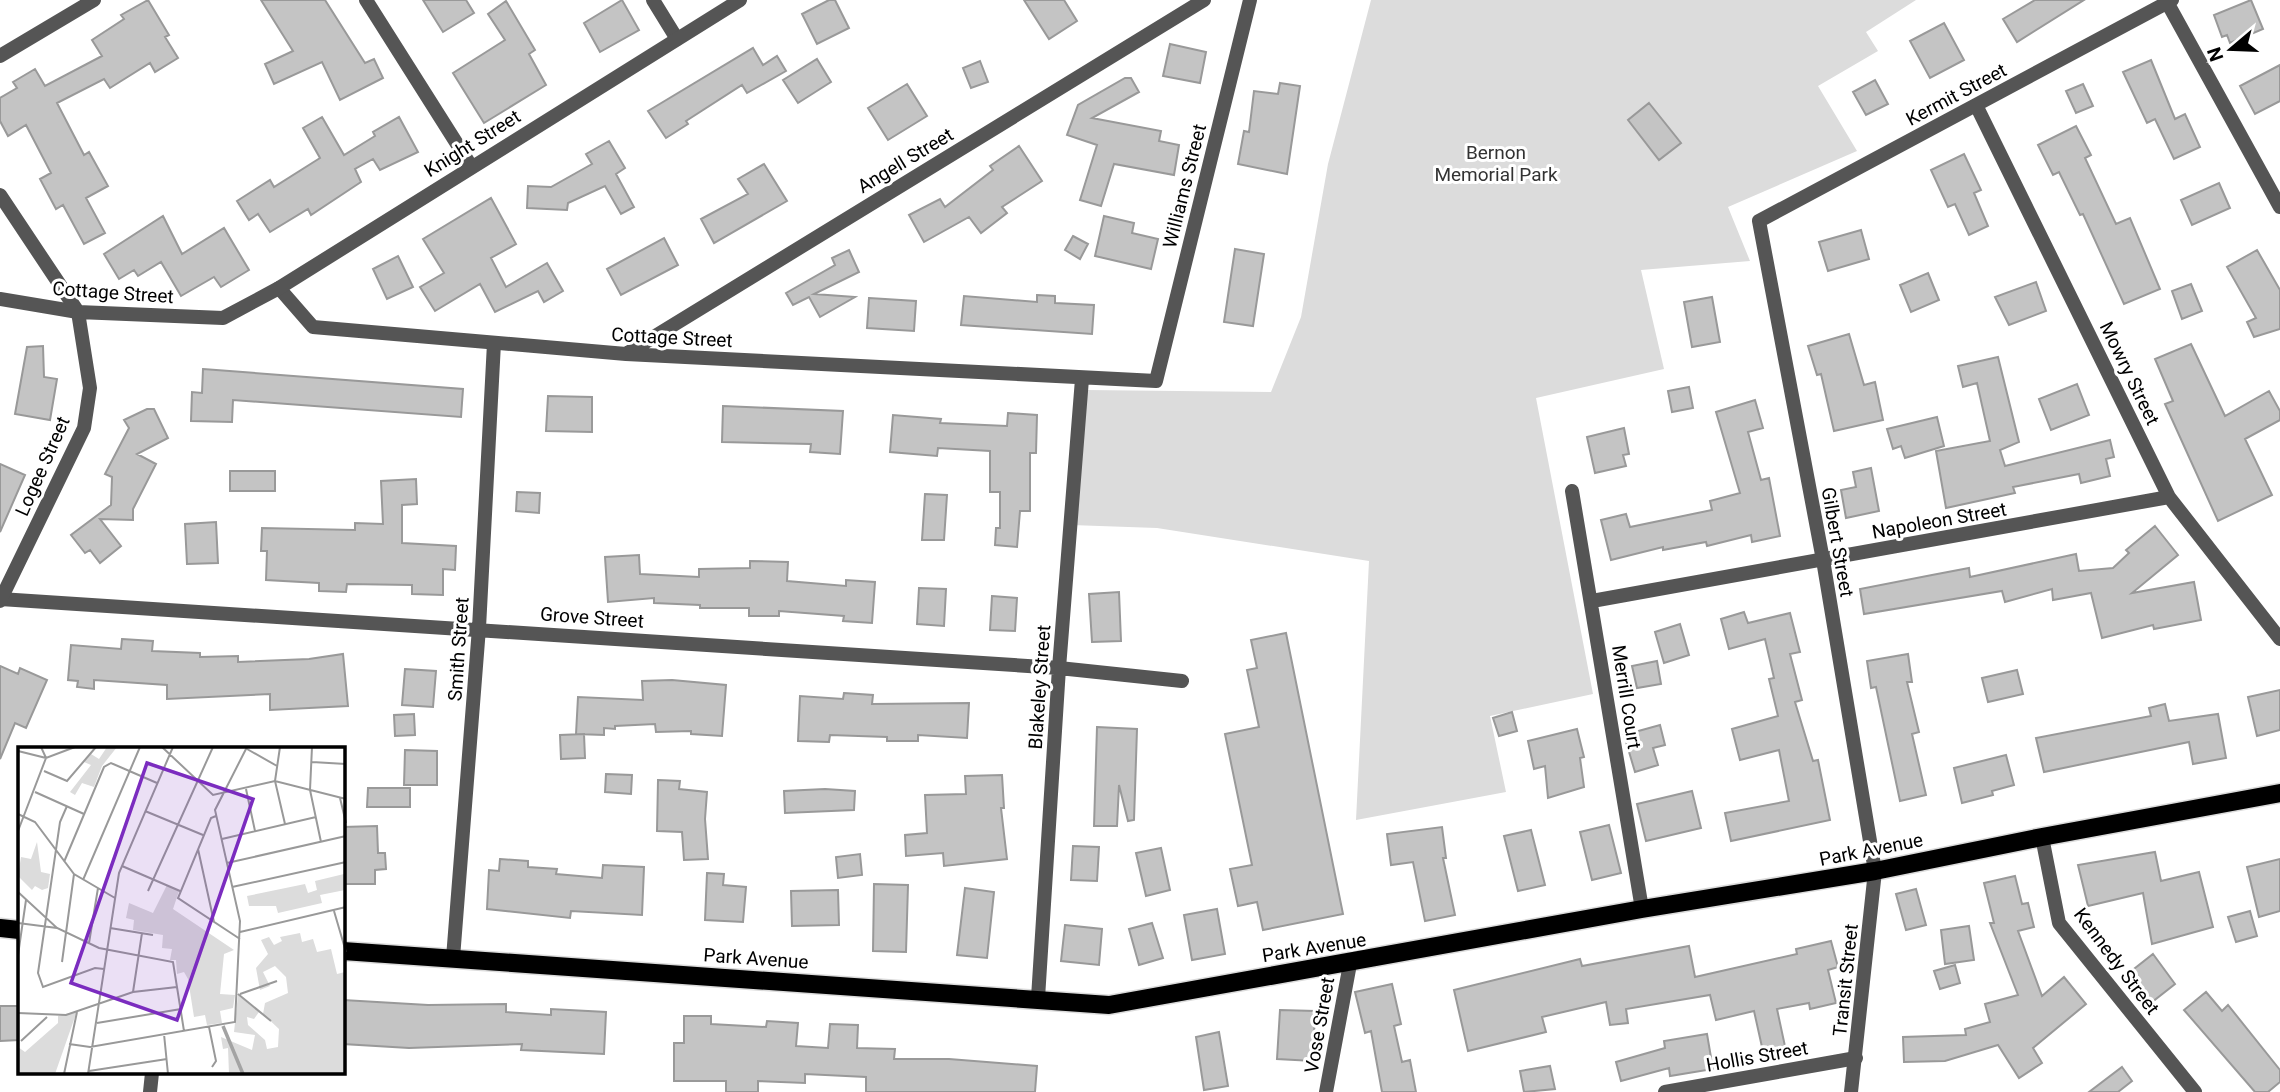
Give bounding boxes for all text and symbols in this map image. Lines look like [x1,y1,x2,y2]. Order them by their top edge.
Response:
north arrow [2196,14,2266,84]
text: N [2202,44,2228,64]
street label: Kermit Street [1902,58,2010,131]
street label: Knight Street [420,105,525,182]
street label: Williams Street [1158,122,1211,251]
street label: Angell Street [853,123,957,198]
park label: Bernon Memorial Park [1434,141,1558,186]
street label: Cottage Street [52,277,174,308]
street label: Mowry Street [2095,318,2164,429]
street label: Cottage Street [611,323,733,352]
street label: Logee Street [10,413,75,520]
street label: Gilbert Street [1817,485,1858,599]
street label: Napoleon Street [1870,497,2008,544]
street label: Smith Street [443,596,474,702]
street label: Grove Street [539,602,645,633]
street label: Blakeley Street [1024,624,1055,750]
street label: Merrill Court [1607,643,1646,751]
inset map [18,747,345,1074]
street label: Park Avenue [1817,828,1925,871]
street label: Kennedy Street [2069,904,2164,1019]
street label: Transit Street [1828,923,1863,1037]
street label: Park Avenue [1260,928,1368,967]
street label: Park Avenue [703,943,809,974]
street label: Vose Street [1300,975,1339,1075]
street label: Hollis Street [1704,1036,1810,1077]

